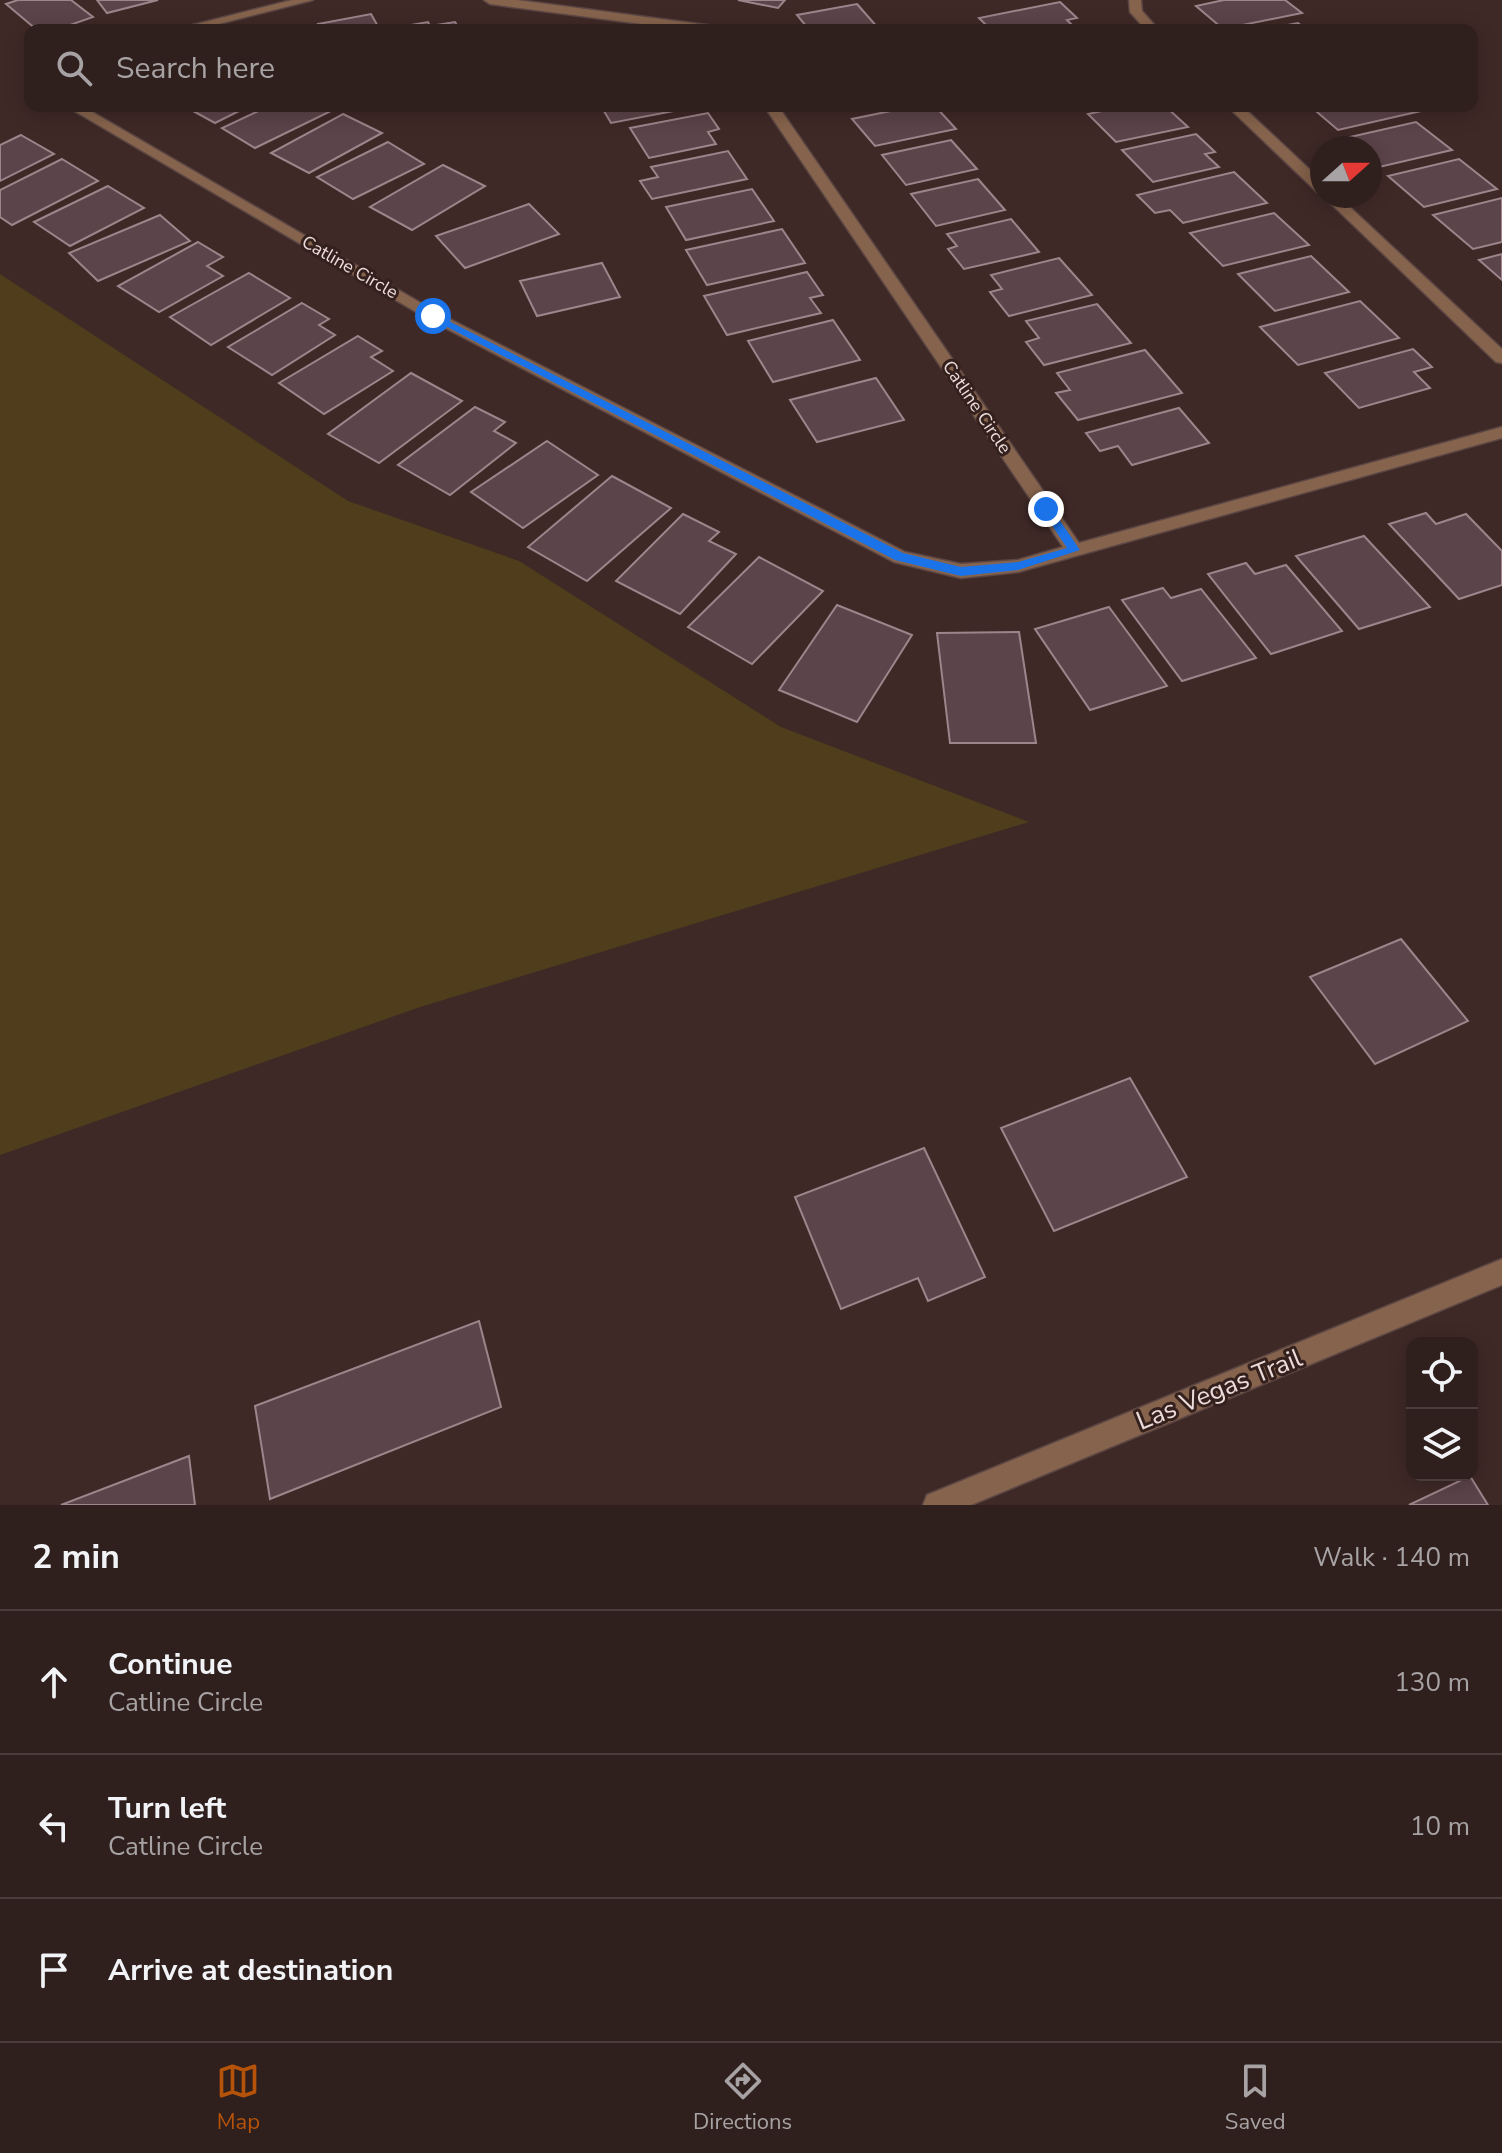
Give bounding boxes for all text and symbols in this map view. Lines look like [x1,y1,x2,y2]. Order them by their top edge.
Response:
search box [24,24,1478,112]
icon: search [52,46,96,90]
text: Search here [116,48,275,89]
north arrow [1310,136,1382,208]
street label: Catline Circle [298,230,402,304]
route start [415,298,451,334]
street label: Catline Circle [937,356,1017,458]
route end [1028,491,1064,527]
map controls [1406,1337,1478,1481]
button: locate [1406,1337,1478,1409]
street label: Las Vegas Trail [1131,1340,1308,1439]
button: layers [1406,1409,1478,1481]
text: 2 min [32,1534,120,1580]
text: Walk · 140 m [1313,1540,1470,1575]
text: Continue [108,1644,233,1685]
icon: ahead [32,1660,76,1704]
text: 130 m [1394,1665,1470,1700]
text: Catline Circle [108,1685,263,1720]
text: Turn left [108,1788,226,1829]
icon: left [32,1804,76,1848]
text: 10 m [1410,1809,1470,1844]
text: Catline Circle [108,1829,263,1864]
icon: arrive [32,1948,76,1992]
text: Arrive at destination [108,1950,393,1991]
tab: Map [216,2059,260,2137]
tab: Directions [693,2059,792,2137]
tab: Saved [1225,2059,1286,2137]

